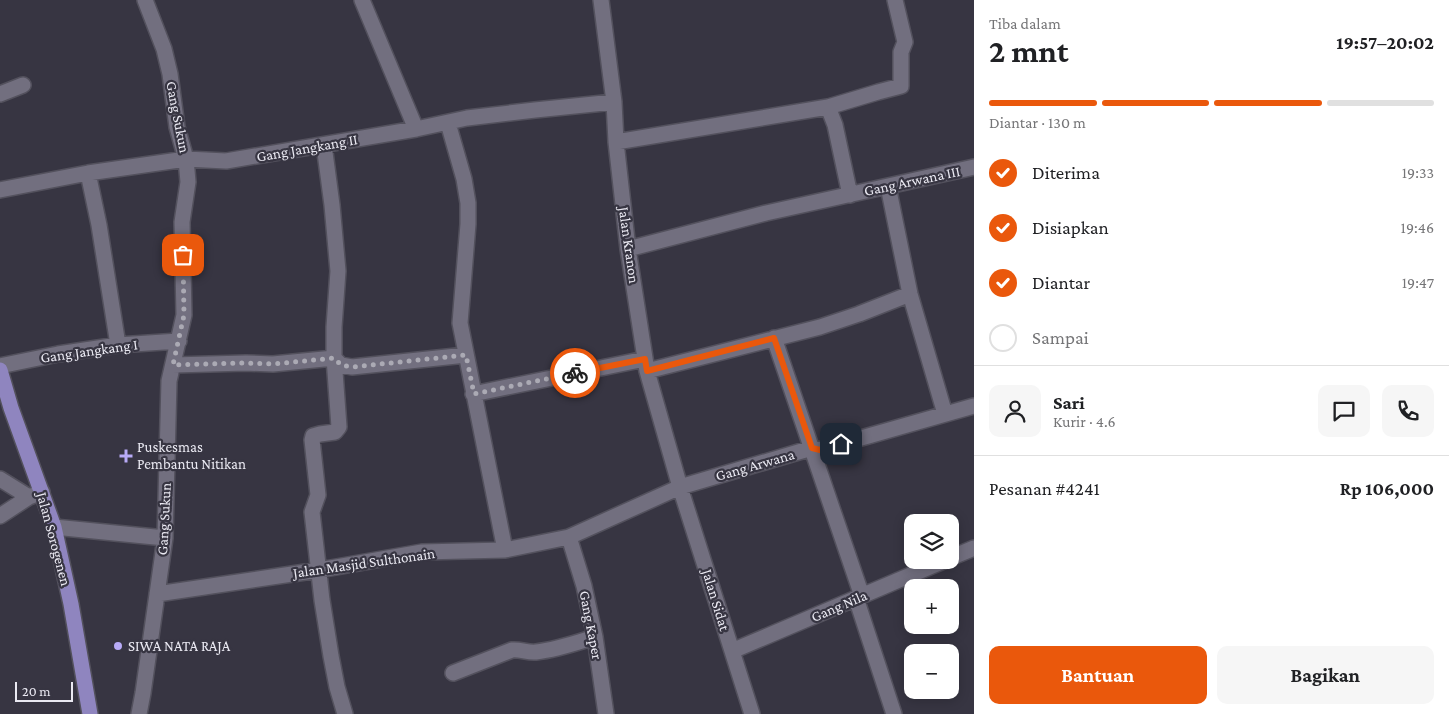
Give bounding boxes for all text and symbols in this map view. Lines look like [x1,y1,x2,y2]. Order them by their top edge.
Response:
text: Tiba dalam [989,15,1061,32]
text: 19:57–20:02 [1336,32,1434,53]
text: 2 mnt [989,33,1068,69]
street label: Gang Sukun [162,80,193,154]
text: Diantar · 130 m [989,114,1086,131]
street label: Gang Jangkang II [255,131,359,166]
icon: check [989,159,1017,187]
text: Diterima [1032,162,1100,183]
street label: Gang Arwana III [863,163,962,200]
text: 19:33 [1402,164,1434,181]
street label: Jalan Kranon [614,204,642,285]
icon: check [989,214,1017,242]
text: Disiapkan [1032,217,1109,238]
text: 19:46 [1401,219,1434,236]
pin [162,234,204,276]
icon: bag [169,241,197,269]
icon: check [989,269,1017,297]
text: Diantar [1032,272,1090,293]
text: 19:47 [1402,274,1434,291]
text: Sampai [1032,327,1089,348]
street label: Gang Jangkang I [39,336,139,367]
courier [550,348,600,398]
icon: bike [561,359,589,387]
button: person [989,385,1041,437]
button: chat [1318,385,1370,437]
button: phone [1382,385,1434,437]
text: Sari [1053,392,1085,413]
text: Kurir · 4.6 [1053,413,1116,430]
pin [820,423,862,465]
icon: home [827,430,855,458]
place label: Puskesmas Pembantu Nitikan [137,439,246,472]
street label: Gang Arwana [714,446,797,485]
marker: Puskesmas Pembantu Nitikan [119,449,133,463]
text: Pesanan #4241 [989,478,1100,499]
text: Rp 106,000 [1340,478,1434,499]
street label: Gang Sukun [154,482,175,556]
street label: Jalan Sorogenen [32,488,74,588]
map controls [904,514,959,699]
button: layers [904,514,959,569]
street label: Jalan Masjid Sulthonain [290,545,436,582]
street label: Jalan Sidat [697,565,733,634]
button: + [904,579,959,634]
street label: Gang Nila [809,587,870,626]
street label: Gang Kaper [576,589,606,662]
place label: SIWA NATA RAJA [128,638,231,655]
marker: SIWA NATA RAJA [112,640,124,652]
button: − [904,644,959,699]
button: Bantuan [989,646,1207,704]
button: Bagikan [1217,646,1434,704]
scale bar [15,679,72,702]
text: 20 m [22,683,50,699]

